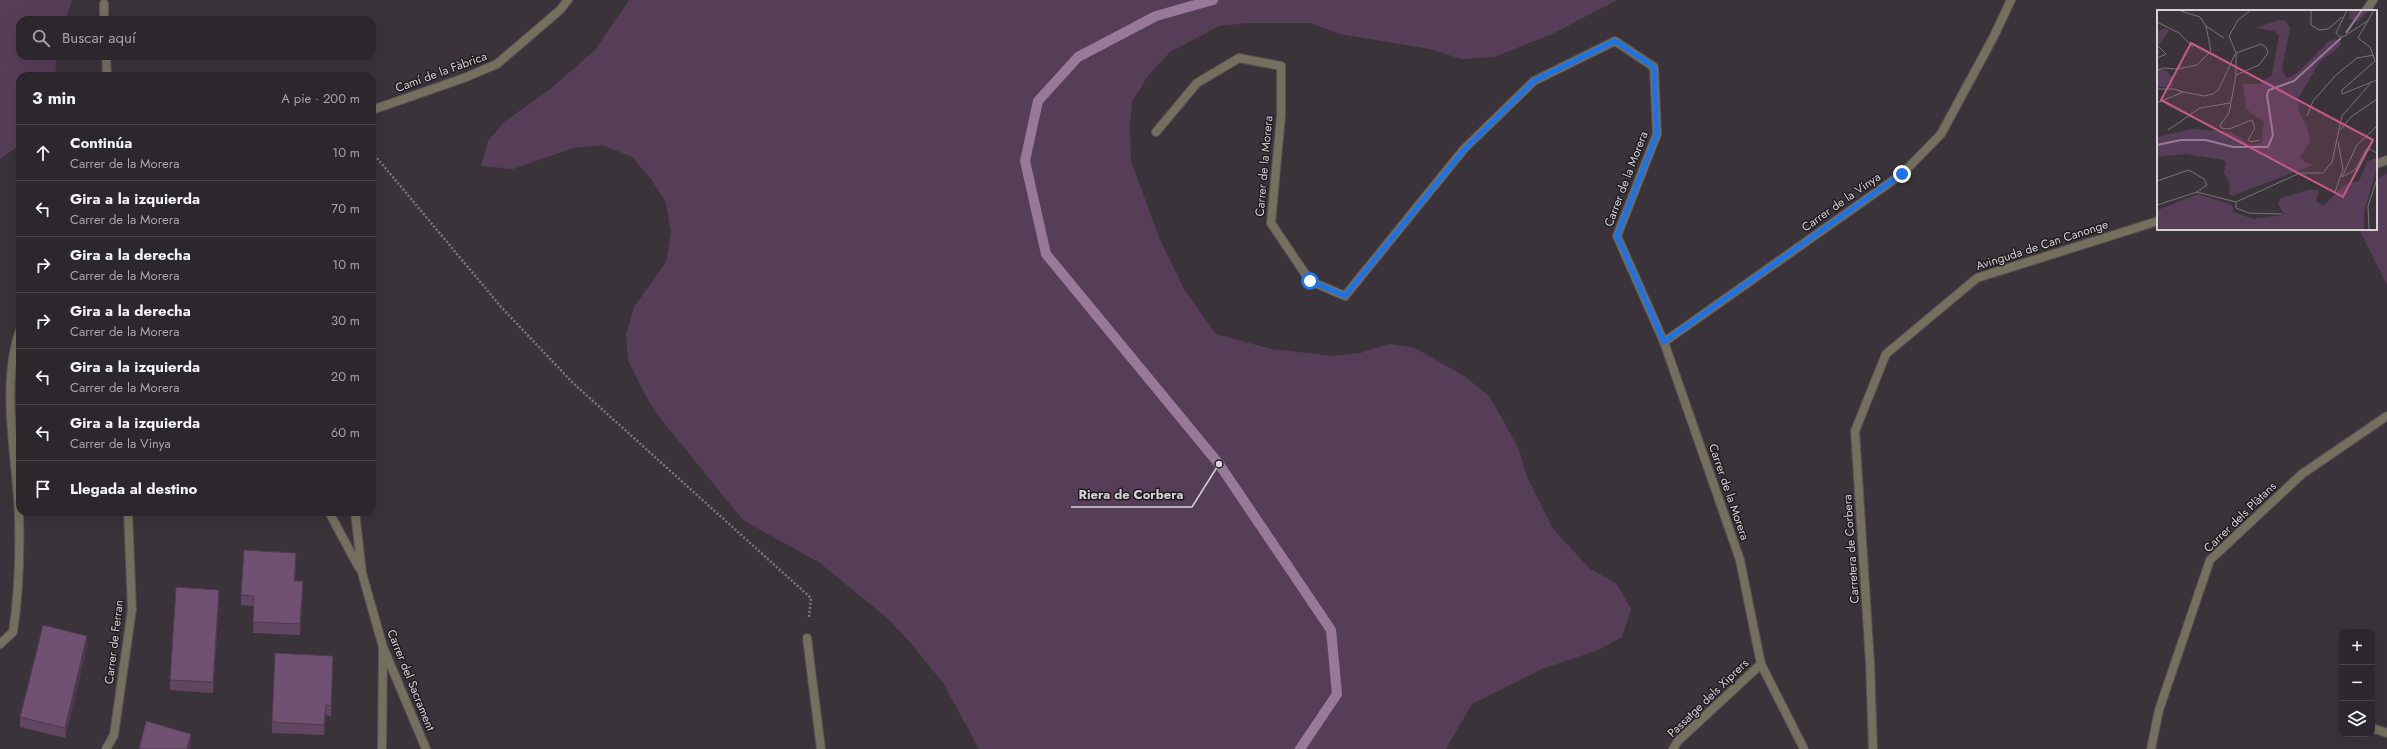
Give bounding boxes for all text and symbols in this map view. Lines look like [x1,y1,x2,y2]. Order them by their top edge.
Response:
inset map [2157,10,2377,230]
search box [16,16,376,60]
icon: search [30,27,52,49]
text: Buscar aquí [62,27,136,49]
street label: Camí de la Fàbrica [393,47,490,97]
text: 3 min [32,86,76,110]
text: A pie · 200 m [281,89,360,108]
street label: Carrer de la Morera [1251,115,1277,217]
street label: Carrer de la Morera [1600,128,1653,229]
text: Continúa [70,132,132,154]
icon: ahead [32,142,54,164]
text: 10 m [332,143,360,162]
text: Carrer de la Morera [70,154,179,173]
route end [1893,165,1911,183]
street label: Carrer de la Vinya [1798,168,1884,236]
text: Gira a la izquierda [70,188,200,210]
icon: left [32,198,54,220]
text: 70 m [331,199,360,218]
text: Carrer de la Morera [70,210,179,229]
street label: Avinguda de Can Canonge [1974,215,2110,275]
text: Gira a la derecha [70,244,191,266]
icon: right [32,254,54,276]
text: 10 m [332,255,360,274]
text: Carrer de la Morera [70,266,179,285]
route start [1301,272,1319,290]
text: Gira a la derecha [70,300,191,322]
icon: right [32,310,54,332]
text: 30 m [331,311,360,330]
text: Carrer de la Morera [70,322,179,341]
text: Gira a la izquierda [70,356,200,378]
icon: left [32,366,54,388]
text: 20 m [331,367,360,386]
text: Carrer de la Morera [70,378,179,397]
text: Gira a la izquierda [70,412,200,434]
icon: left [32,422,54,444]
text: 60 m [331,423,360,442]
text: Carrer de la Vinya [70,434,171,453]
street label: Carrer de la Morera [1704,441,1754,543]
street label: Carrer dels Plàtans [2200,477,2281,557]
icon: arrive [32,478,54,500]
text: Llegada al destino [70,478,197,500]
callout: Riera de Corbera [1071,482,1192,507]
text: Riera de Corbera [1078,485,1184,504]
street label: Carretera de Corbera [1838,494,1864,604]
street label: Carrer de Ferran [100,599,128,685]
street label: Carrer del Sacrament [382,627,440,734]
map controls [2339,629,2375,737]
button: + [2339,629,2375,665]
street label: Passatge dels Xiprers [1663,654,1753,742]
button: − [2339,665,2375,701]
button: layers [2339,701,2375,737]

